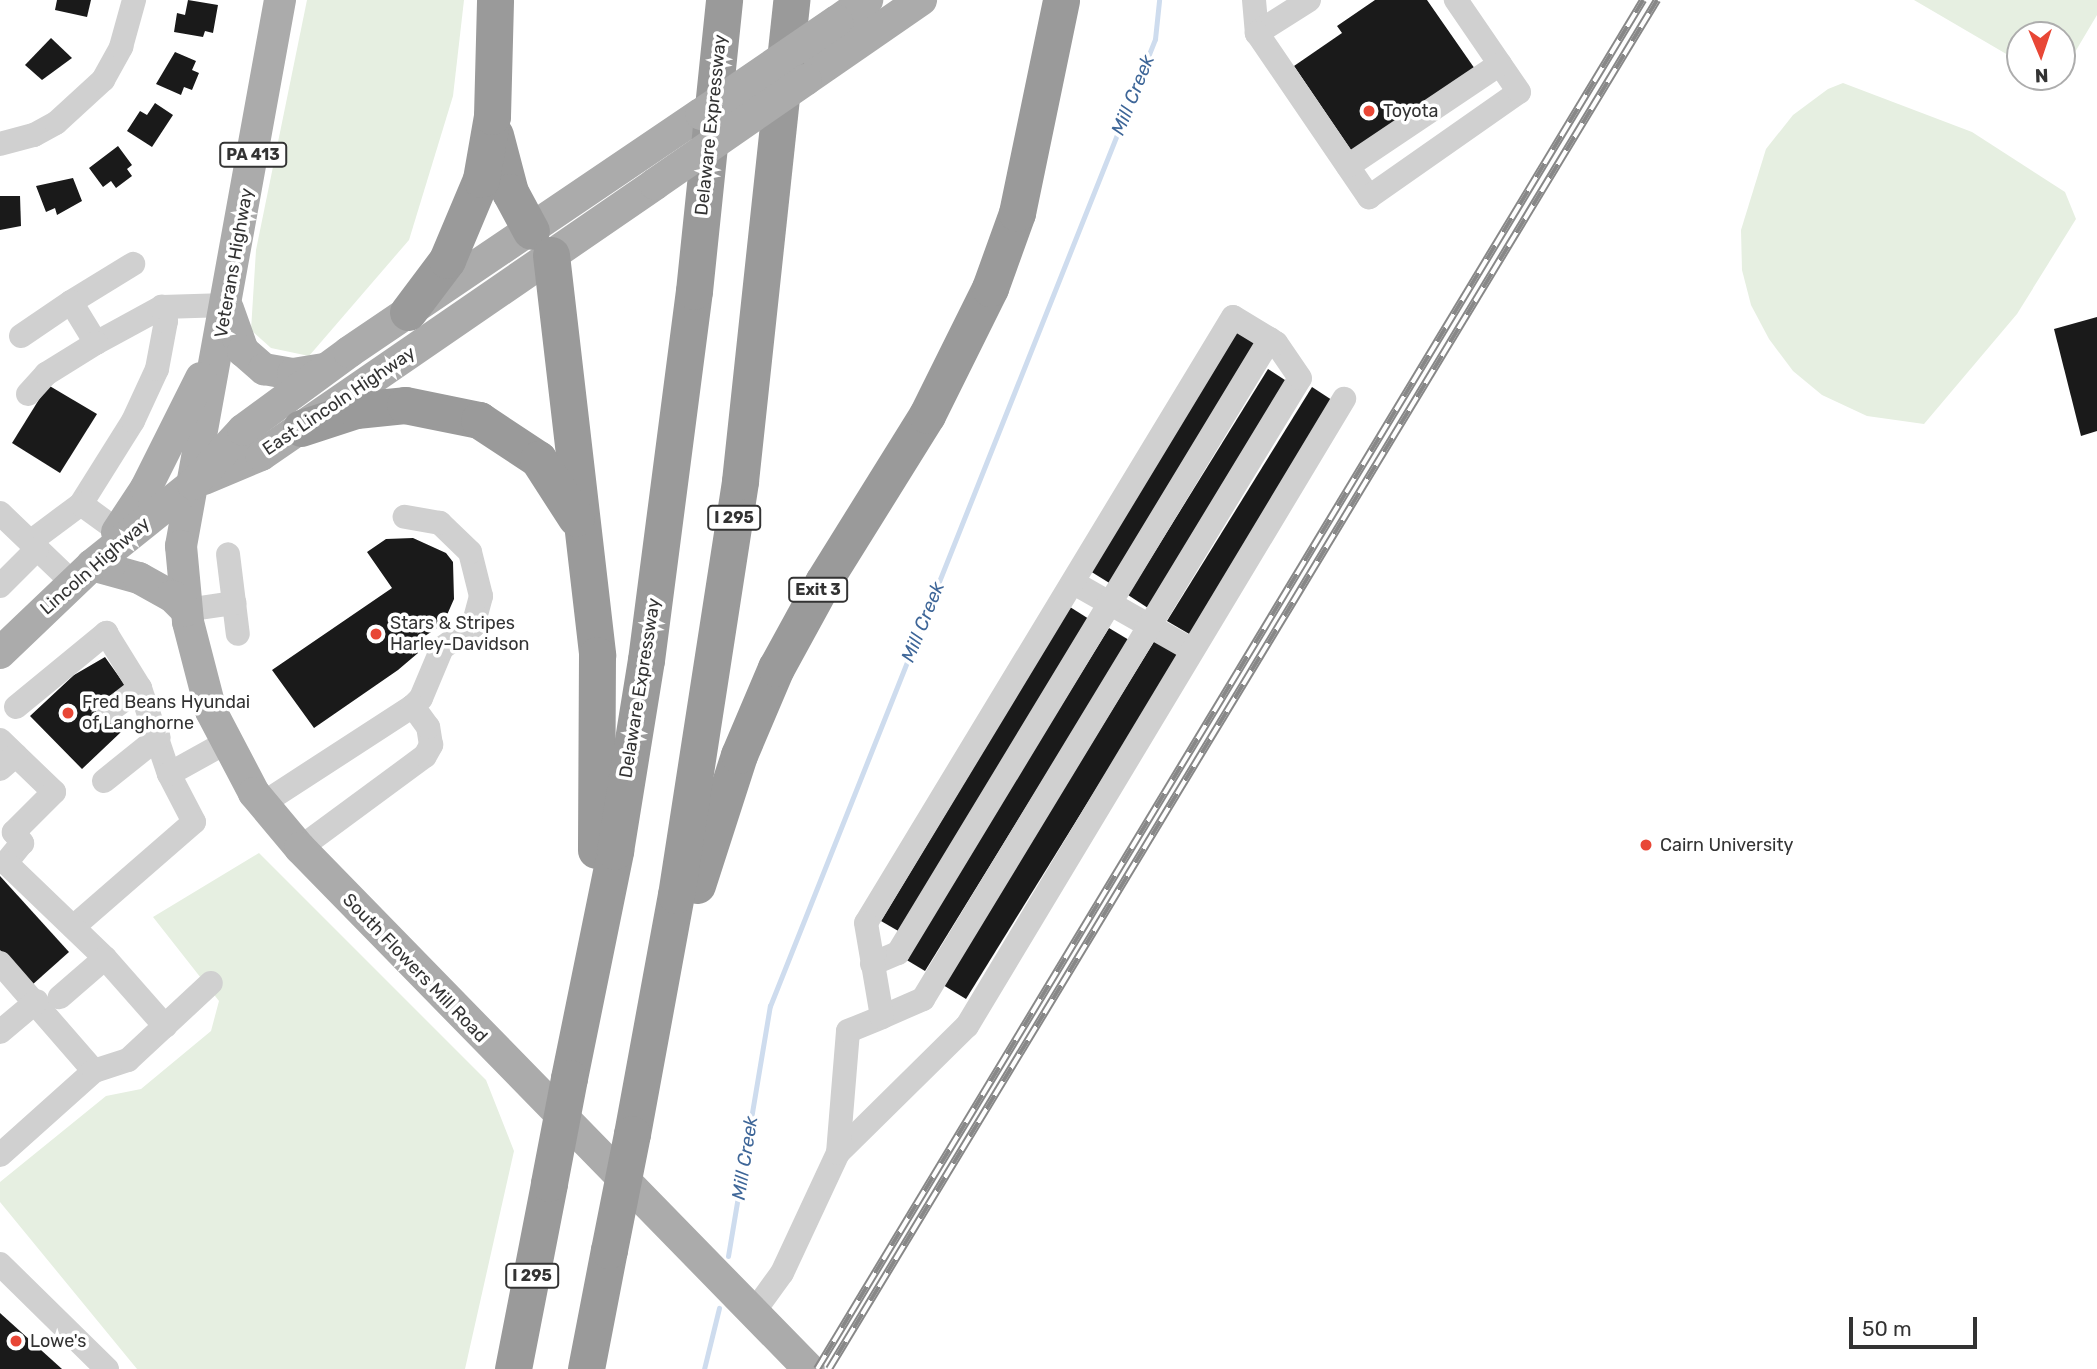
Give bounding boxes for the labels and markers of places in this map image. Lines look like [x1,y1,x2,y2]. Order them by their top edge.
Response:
place label: Toyota [1383,100,1438,122]
marker: Toyota [1361,103,1377,119]
place label: Stars & Stripes Harley-Davidson [390,613,529,656]
marker: Stars & Stripes Harley-Davidson [368,626,384,642]
place label: Fred Beans Hyundai of Langhorne [82,692,250,734]
marker: Fred Beans Hyundai of Langhorne [60,705,76,721]
place label: Cairn University [1660,834,1793,856]
marker: Cairn University [1638,837,1654,853]
place label: Lowe's [30,1330,87,1352]
marker: Lowe's [8,1333,24,1349]

